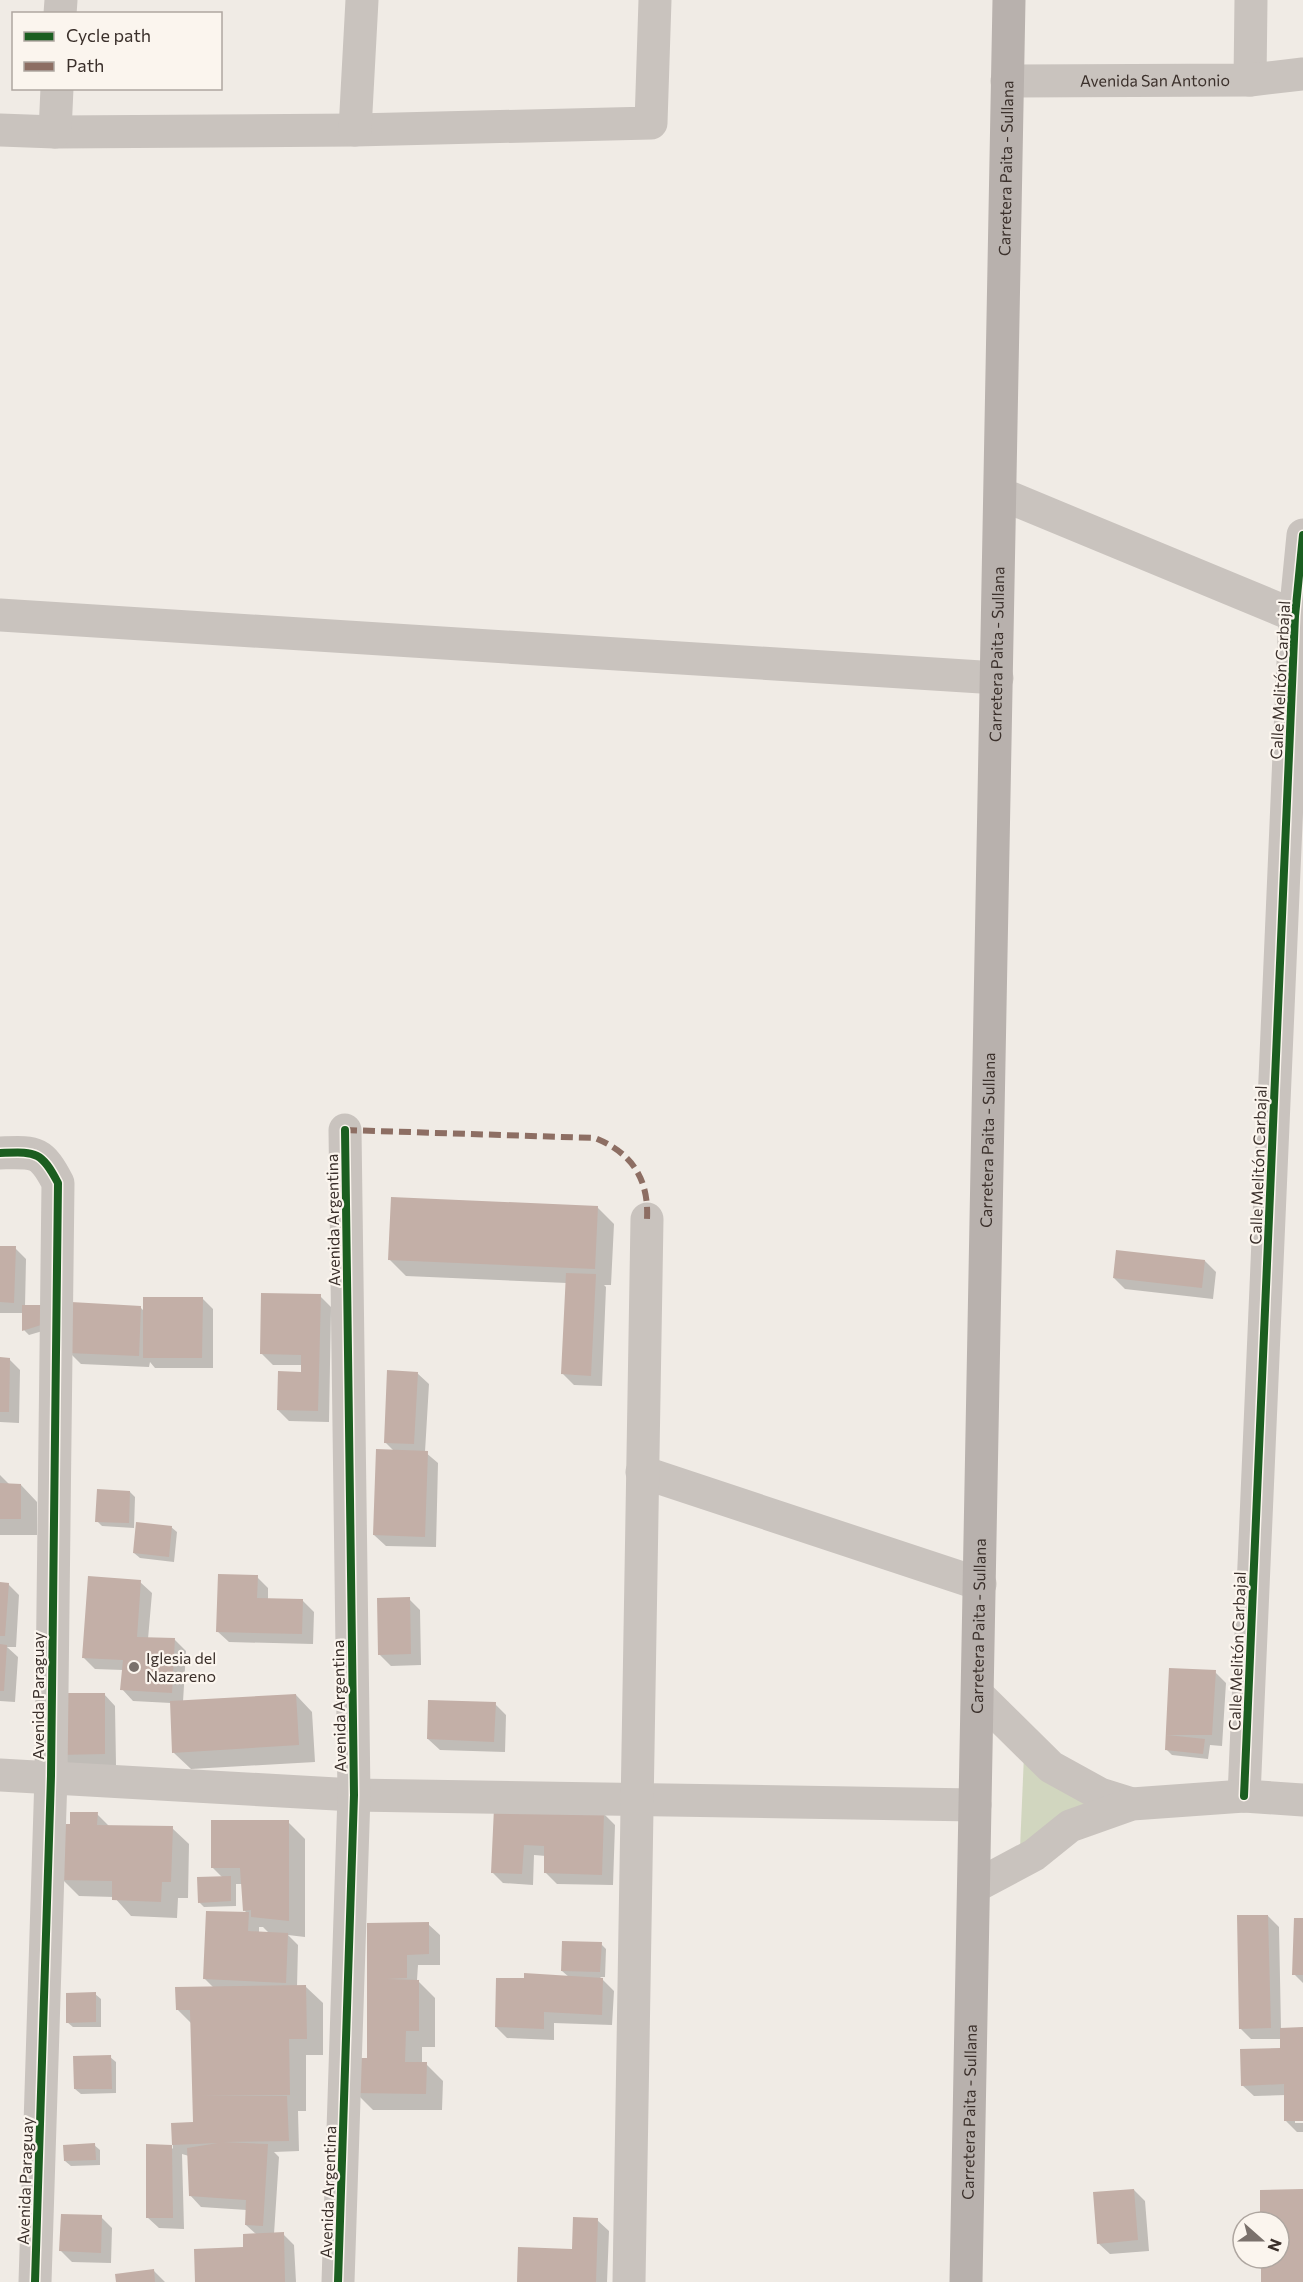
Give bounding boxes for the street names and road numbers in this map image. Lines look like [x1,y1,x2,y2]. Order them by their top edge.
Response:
street label: Avenida San Antonio [1080,70,1230,90]
street label: Carretera Paita - Sullana [994,80,1016,256]
street label: Carretera Paita - Sullana [985,566,1007,742]
street label: Calle Melitón Carbajal [1266,600,1293,760]
street label: Carretera Paita - Sullana [976,1052,998,1228]
street label: Calle Melitón Carbajal [1245,1085,1270,1245]
street label: Avenida Argentina [322,1154,343,1286]
street label: Carretera Paita - Sullana [967,1538,989,1714]
street label: Calle Melitón Carbajal [1224,1571,1249,1731]
street label: Avenida Paraguay [28,1632,47,1760]
street label: Avenida Argentina [328,1640,349,1772]
street label: Carretera Paita - Sullana [958,2024,980,2200]
street label: Avenida Paraguay [13,2117,36,2245]
street label: Avenida Argentina [316,2125,339,2259]

